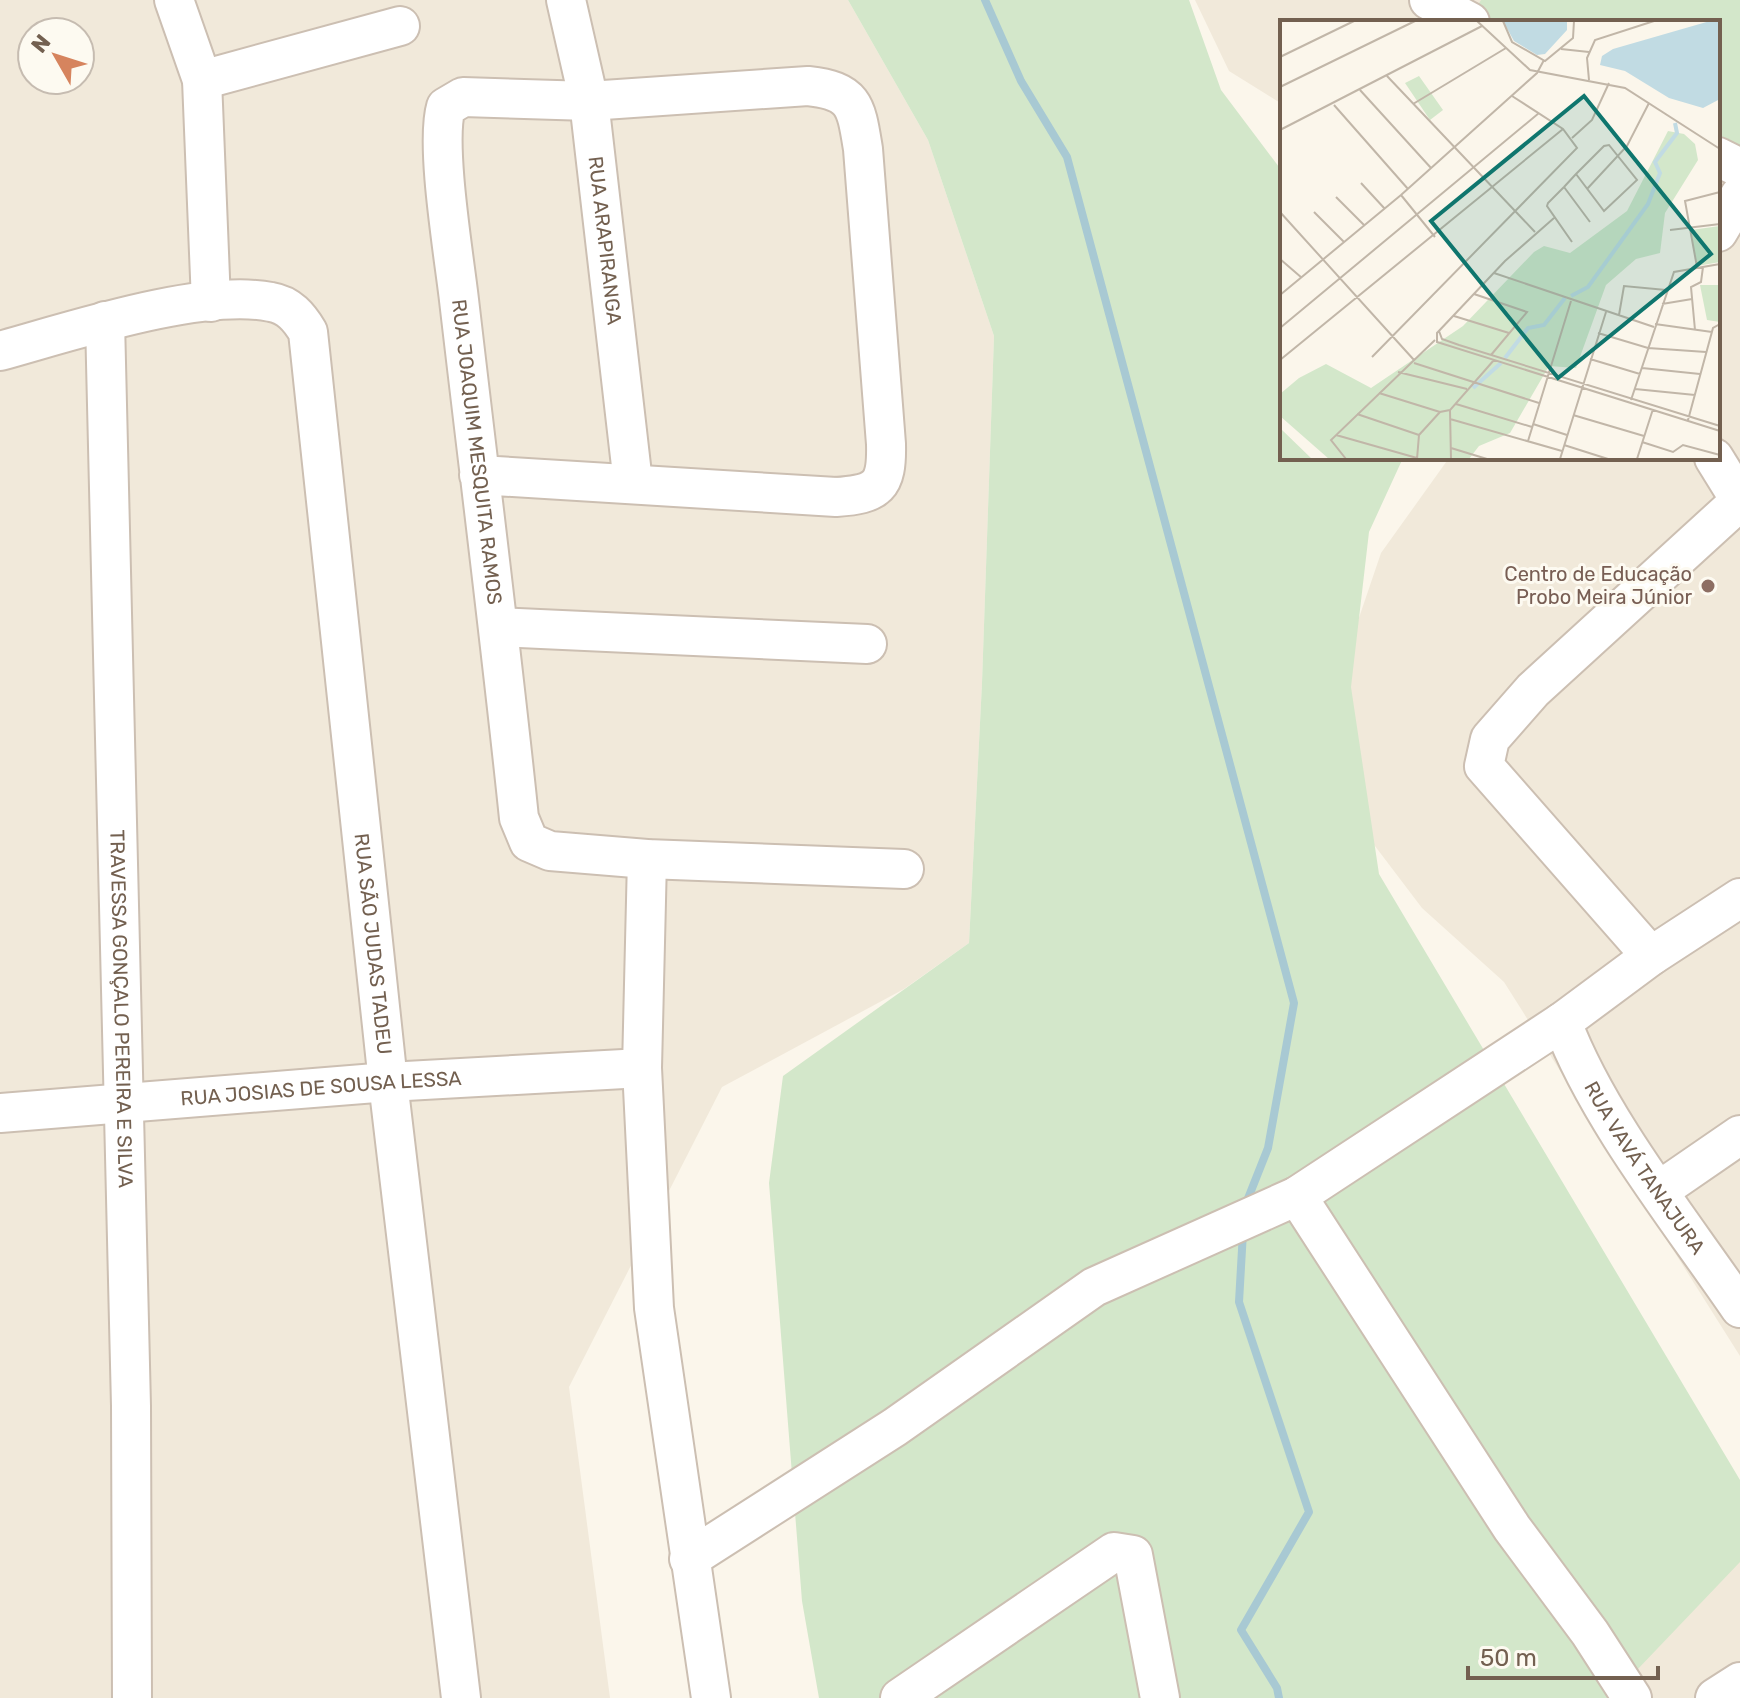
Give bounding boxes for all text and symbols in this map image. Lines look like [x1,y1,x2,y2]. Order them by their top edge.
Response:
north arrow [16,16,96,96]
inset map [1280,20,1720,460]
text: N [25,29,56,58]
street label: RUA ARAPIRANGA [583,155,627,326]
street label: RUA JOAQUIM MESQUITA RAMOS [447,298,507,606]
place label: Centro de Educação Probo Meira Júnior [1504,562,1692,609]
marker: Centro de Educação Probo Meira Júnior [1699,577,1717,595]
street label: TRAVESSA GONÇALO PEREIRA E SILVA [105,829,138,1188]
street label: RUA SÃO JUDAS TADEU [350,832,397,1056]
street label: RUA JOSIAS DE SOUSA LESSA [180,1066,462,1111]
street label: RUA VAVÁ TANAJURA [1579,1077,1710,1259]
scale bar [1468,1630,1658,1680]
text: 50 m [1480,1644,1537,1672]

